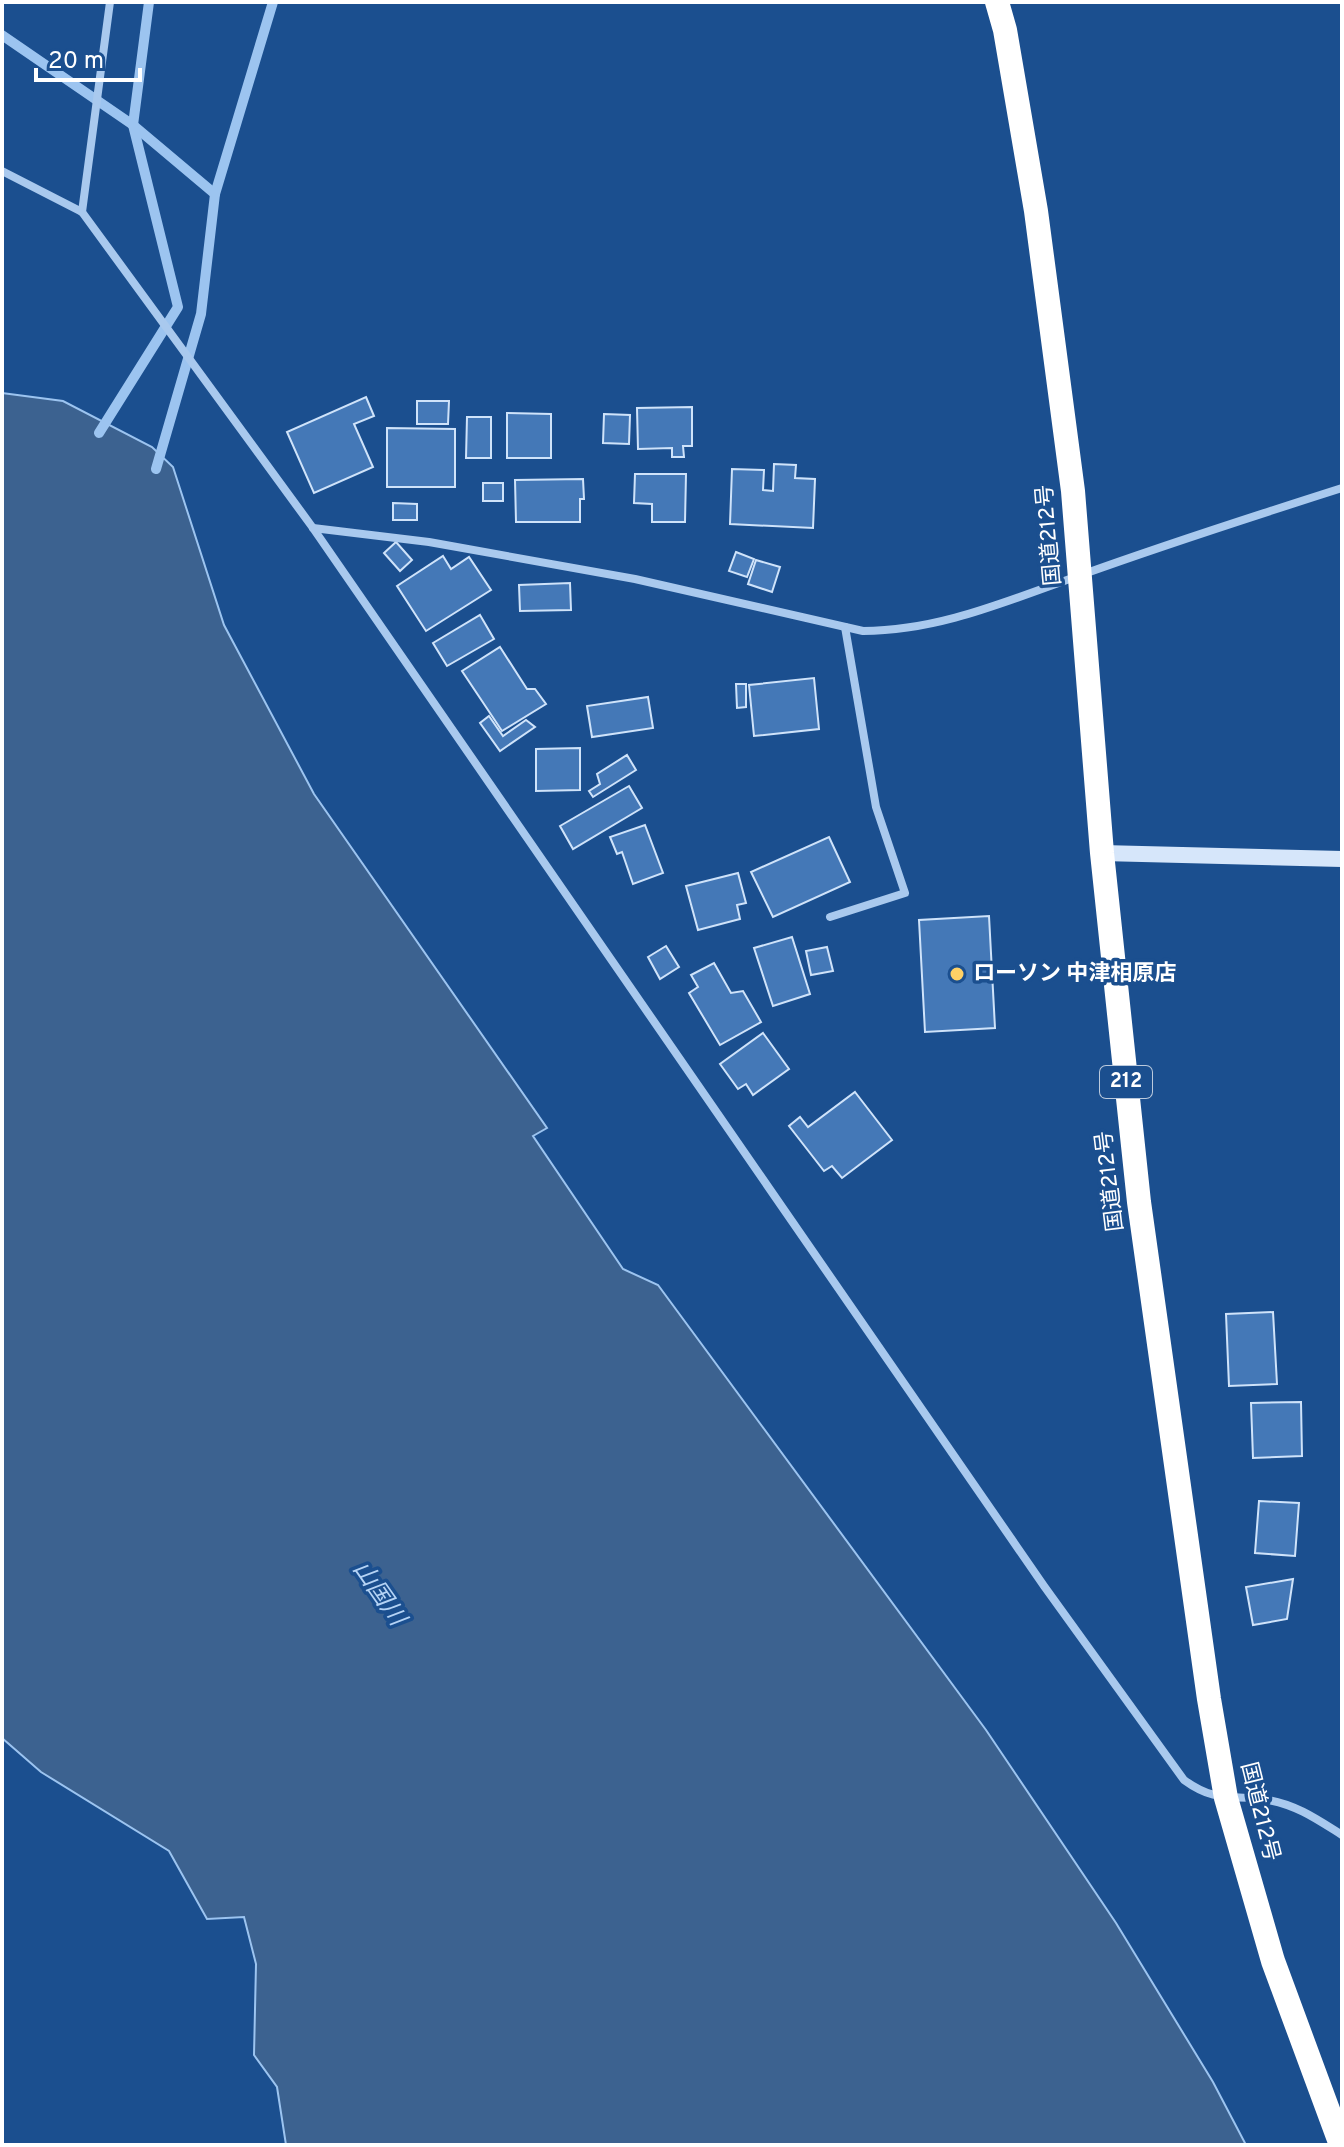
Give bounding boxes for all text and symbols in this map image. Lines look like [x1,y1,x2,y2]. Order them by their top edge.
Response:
scale bar [36,32,140,82]
text: 20 m [48,47,104,77]
street label: 国道212号 [1032,483,1068,587]
place label: ローソン 中津相原店 [973,961,1177,988]
marker: ローソン 中津相原店 [948,965,966,983]
road number: 212 [1100,1066,1152,1098]
street label: 国道212号 [1091,1129,1131,1233]
water label: 山国川 [345,1556,413,1635]
street label: 国道212号 [1234,1760,1284,1864]

